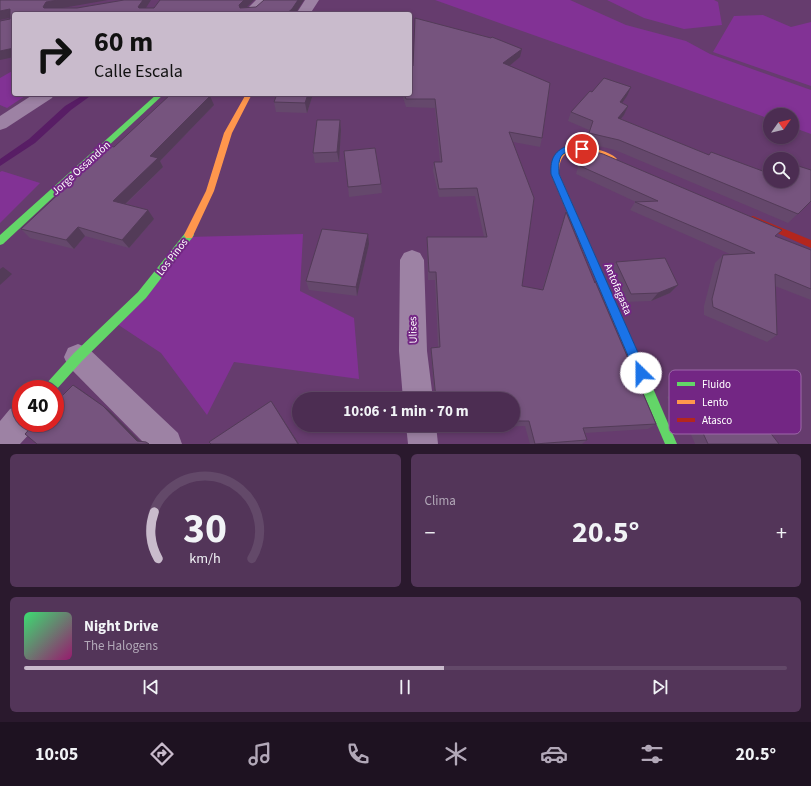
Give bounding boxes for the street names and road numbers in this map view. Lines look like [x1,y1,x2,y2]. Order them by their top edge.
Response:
street label: Jorge Ossandón [48,138,114,198]
street label: Los Pinos [153,235,192,279]
street label: Antofagasta [600,261,636,317]
street label: Ulises [405,316,421,344]

